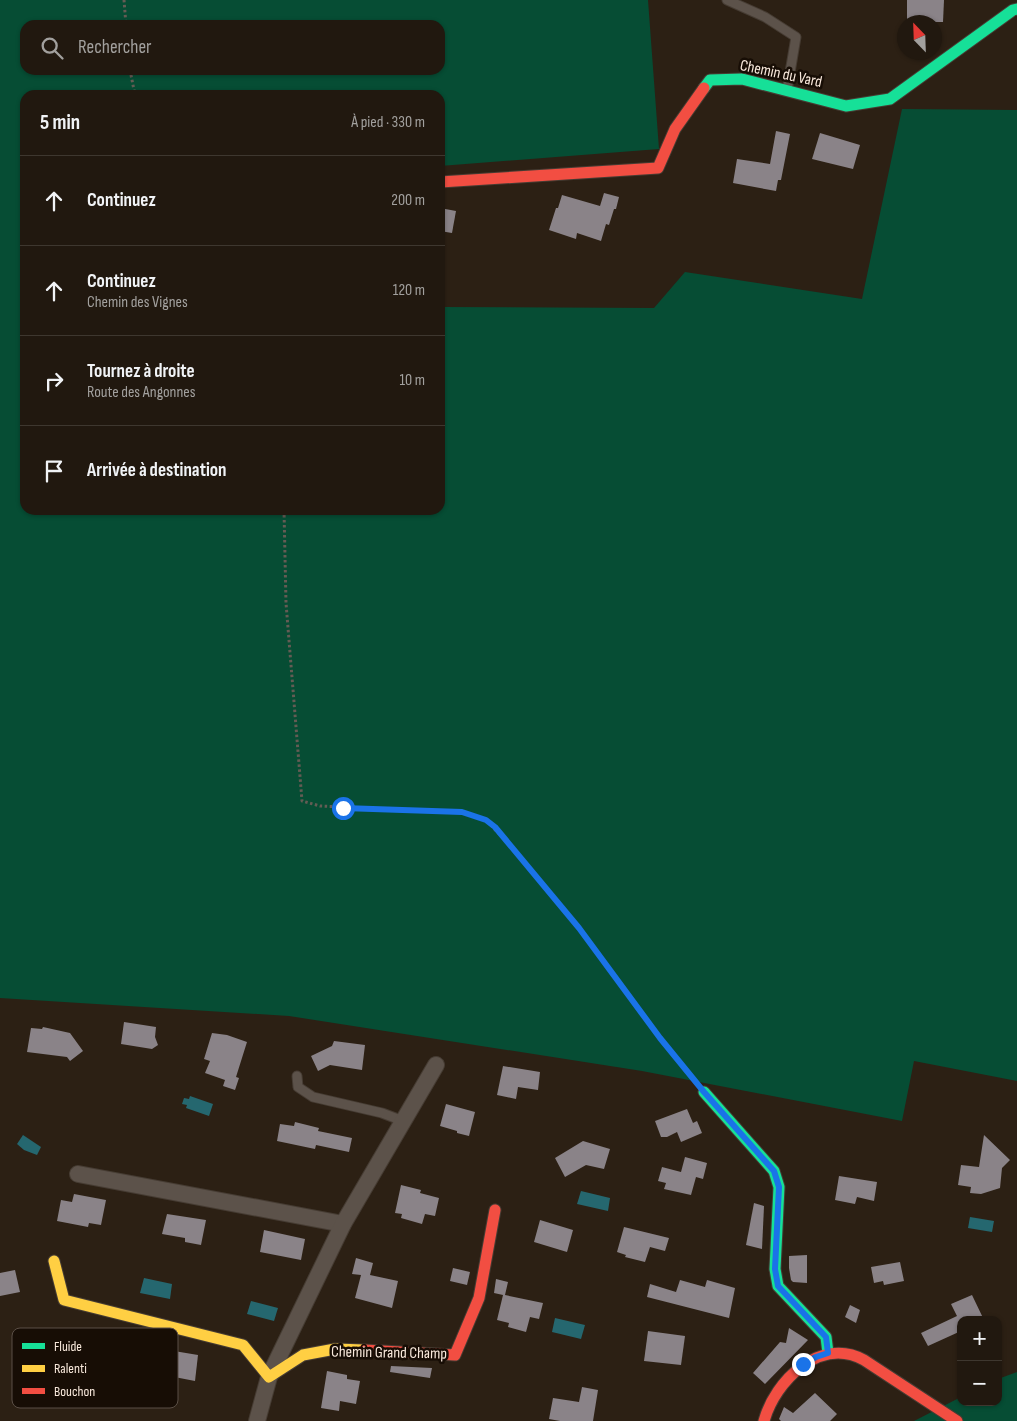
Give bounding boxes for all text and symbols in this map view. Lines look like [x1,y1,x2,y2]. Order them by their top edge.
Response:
north arrow [897,15,942,60]
search box [20,20,445,75]
icon: search [38,34,66,62]
text: Rechercher [78,36,152,59]
street label: Chemin du Vard [738,56,824,92]
text: 5 min [40,110,80,135]
text: À pied · 330 m [351,113,425,132]
icon: ahead [40,187,68,215]
text: Continuez [87,189,156,212]
text: 200 m [391,191,425,210]
text: Continuez [87,270,156,293]
icon: ahead [40,277,68,305]
text: 120 m [393,281,425,300]
text: Chemin des Vignes [87,293,188,312]
text: Tournez à droite [87,360,195,383]
icon: right [40,367,68,395]
text: 10 m [399,371,425,390]
text: Route des Angonnes [87,383,195,402]
icon: arrive [40,457,68,485]
text: Arrivée à destination [87,459,227,482]
route start [332,797,355,820]
map controls [957,1316,1002,1406]
button: + [957,1316,1002,1361]
legend [12,1328,178,1408]
text: Fluide [54,1338,82,1355]
street label: Chemin Grand Champ [331,1342,447,1364]
route end [792,1353,815,1376]
text: Ralenti [54,1360,87,1377]
button: − [957,1361,1002,1406]
text: Bouchon [54,1383,95,1400]

